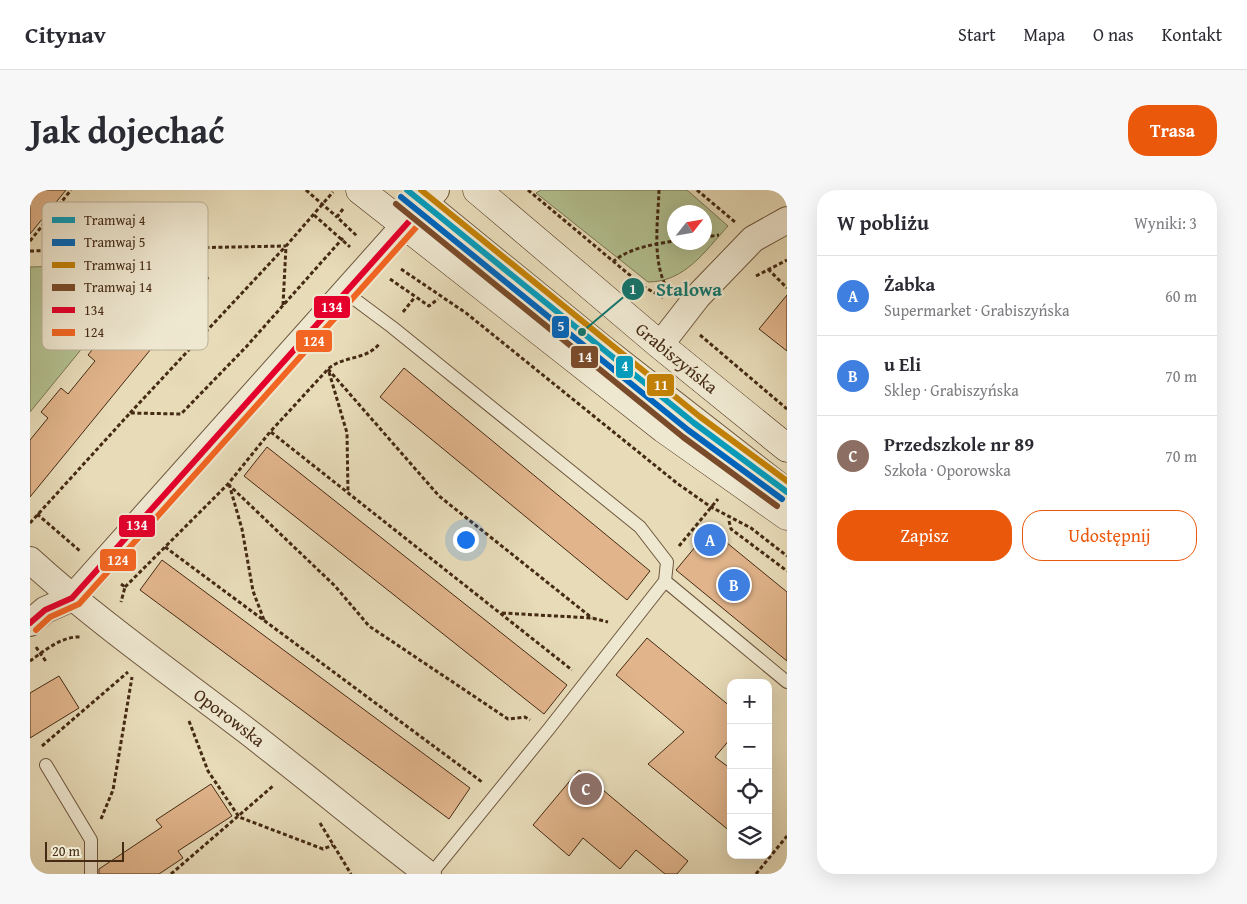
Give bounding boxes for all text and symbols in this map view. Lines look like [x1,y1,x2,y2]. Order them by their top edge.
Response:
text: Citynav [25,17,106,52]
text: Start [958,21,996,48]
text: Mapa [1024,21,1065,48]
text: O nas [1093,21,1134,48]
text: Kontakt [1162,21,1222,48]
text: Jak dojechać [30,105,224,156]
button: Trasa [1128,105,1217,156]
legend [42,202,208,350]
north arrow [667,205,712,250]
text: W pobliżu [837,207,929,238]
text: Tramwaj 4 [84,210,146,230]
text: Wyniki: 3 [1134,211,1197,235]
text: Tramwaj 5 [84,232,145,252]
text: Tramwaj 11 [84,255,152,275]
text: Żabka [884,270,935,298]
callout: Stalowa [621,272,731,306]
text: Stalowa [656,275,722,303]
text: Tramwaj 14 [84,277,152,297]
text: 1 [629,278,637,299]
text: A [848,284,858,308]
text: 60 m [1165,284,1197,308]
line badge: 134 [313,295,351,319]
text: 134 [321,297,343,317]
text: Supermarket · Grabiszyńska [884,298,1070,322]
text: 134 [84,300,104,320]
line badge: 5 [551,315,570,339]
text: 5 [557,316,565,336]
street label: Grabiszyńska [630,316,724,400]
text: 124 [84,322,104,342]
line badge: 124 [295,329,333,353]
text: 124 [303,331,325,351]
line badge: 14 [570,345,599,369]
text: 14 [578,347,592,367]
text: u Eli [884,350,921,378]
line badge: 4 [615,355,634,379]
text: 4 [621,356,629,376]
text: B [848,364,858,388]
text: 70 m [1165,364,1197,388]
line badge: 11 [646,373,675,397]
text: 11 [654,375,668,395]
text: Sklep · Grabiszyńska [884,378,1019,402]
text: Przedszkole nr 89 [884,430,1034,458]
text: C [848,444,858,468]
text: 70 m [1165,444,1197,468]
text: Szkoła · Oporowska [884,458,1011,482]
button: Zapisz [837,510,1012,561]
button: Udostępnij [1022,510,1197,561]
line badge: 134 [118,514,156,538]
text: 134 [126,515,148,535]
pin: A [694,521,726,559]
your location [453,527,479,553]
line badge: 124 [99,548,137,572]
text: 124 [107,550,129,570]
pin: B [718,566,750,604]
map controls [727,679,772,859]
button: + [727,679,772,724]
street label: Oporowska [188,681,271,753]
button: − [727,724,772,769]
button: locate [727,769,772,814]
pin: C [570,770,602,808]
button: layers [727,814,772,859]
scale bar [45,839,124,862]
text: 20 m [52,841,80,861]

